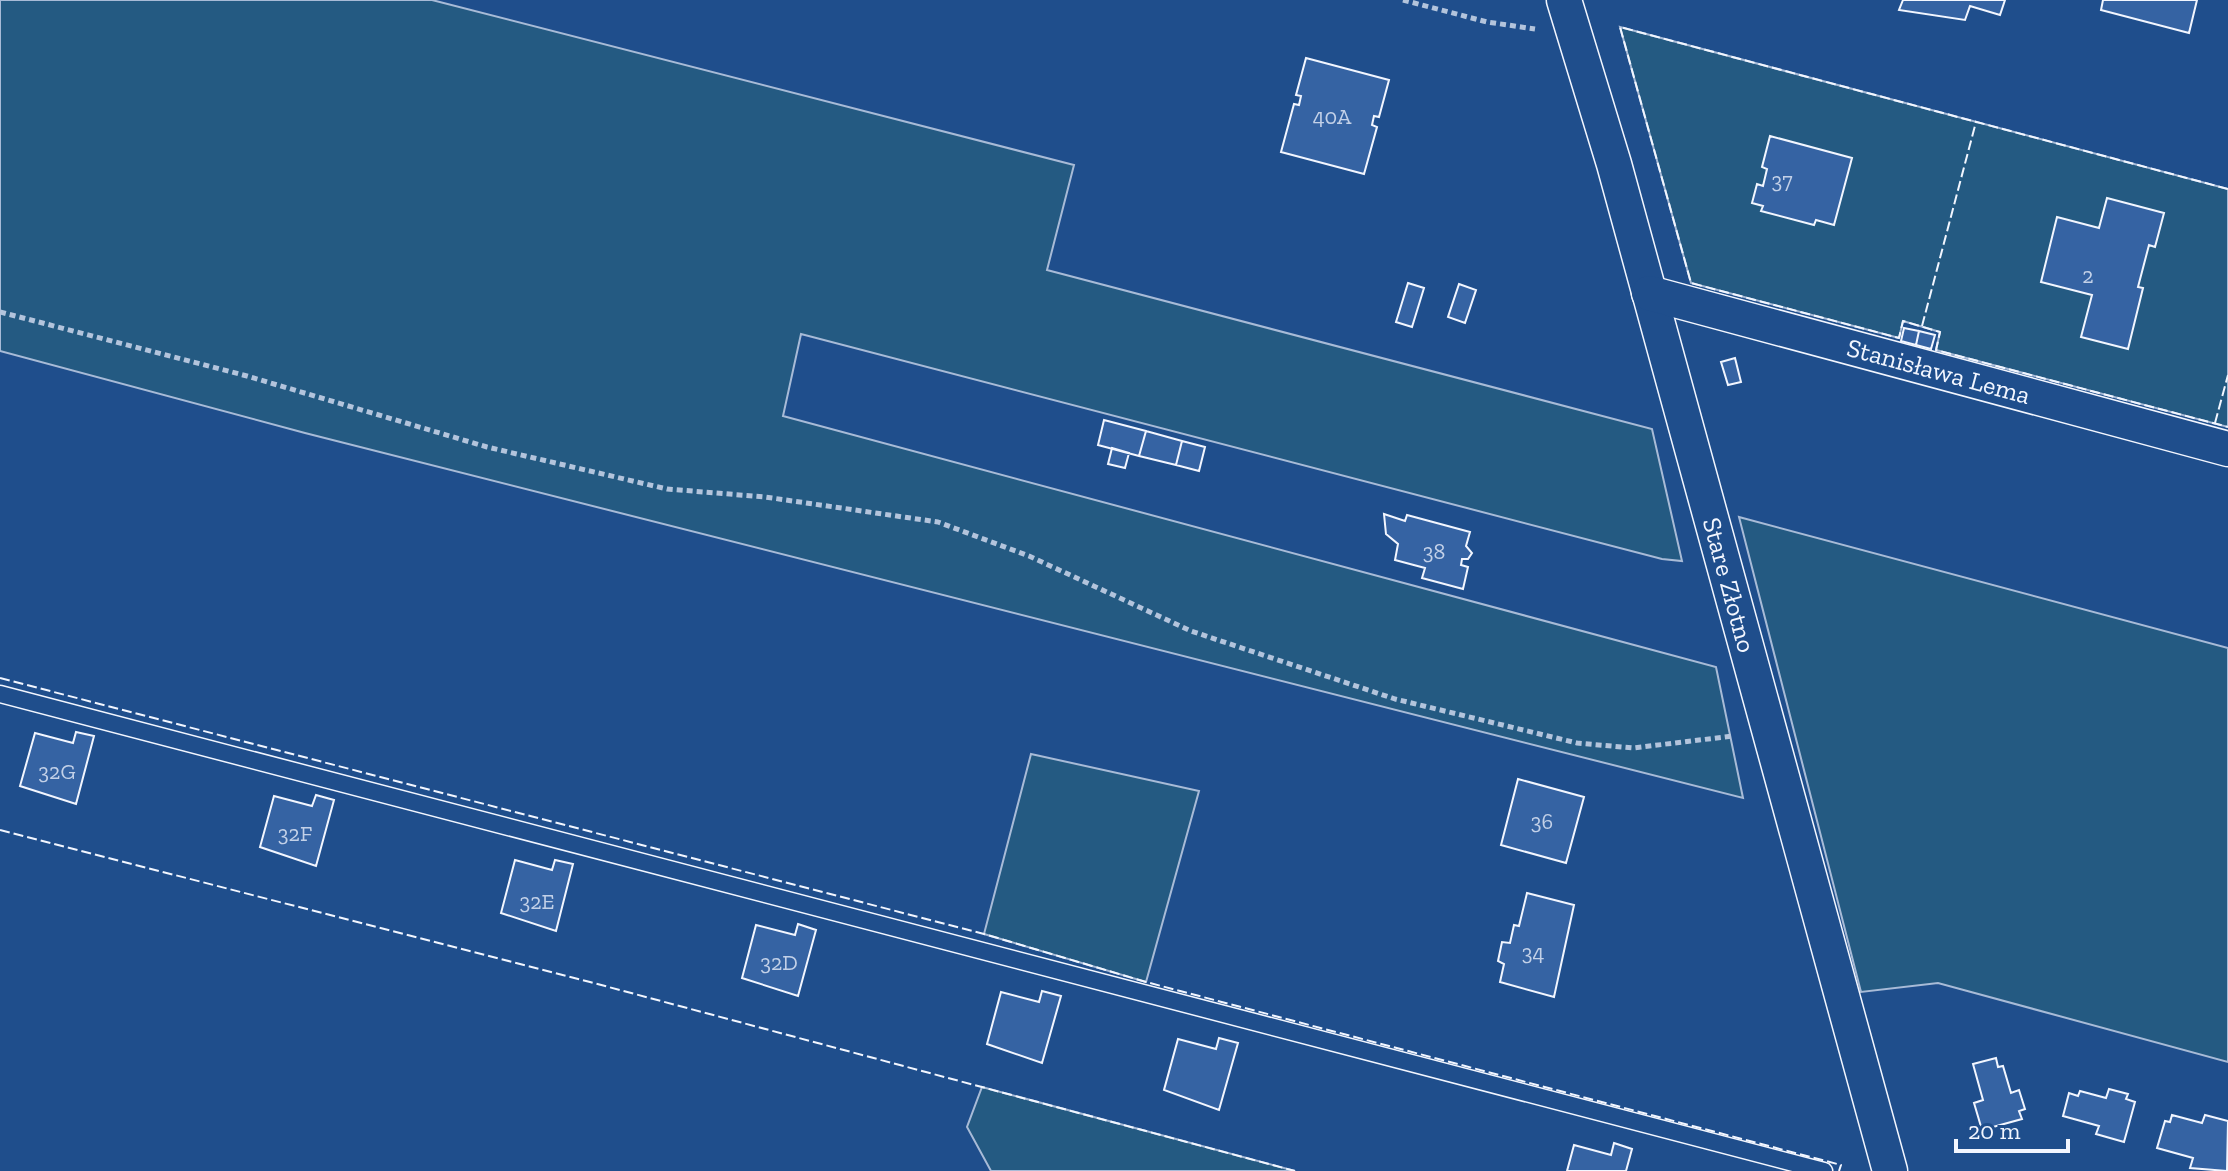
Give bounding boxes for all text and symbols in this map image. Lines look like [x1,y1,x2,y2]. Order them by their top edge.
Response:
house number: 40A [1313,103,1352,130]
house number: 37 [1771,167,1793,194]
house number: 2 [2082,262,2094,289]
street label: Stanisława Lema [1843,331,2034,411]
street label: Stare Złotno [1696,514,1763,656]
house number: 38 [1423,538,1445,565]
house number: 32G [38,758,76,785]
house number: 36 [1531,808,1553,835]
house number: 32F [278,820,312,847]
house number: 32E [519,888,555,915]
house number: 34 [1522,939,1544,966]
house number: 32D [760,949,798,976]
scale bar [1956,1103,2068,1153]
text: 20 m [1968,1116,2021,1145]

